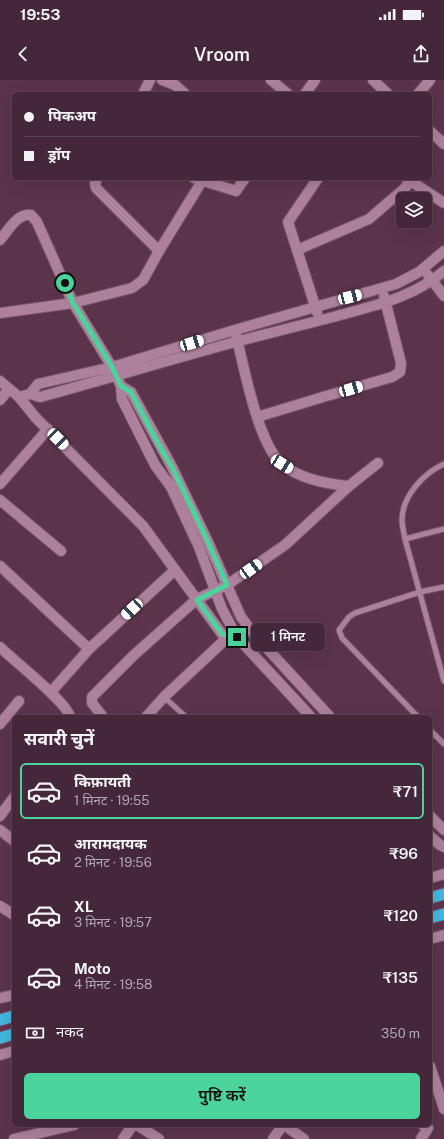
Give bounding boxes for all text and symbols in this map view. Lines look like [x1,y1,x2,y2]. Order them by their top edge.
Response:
text: 19:53 [20,6,60,23]
icon: back [12,43,34,65]
icon: share [410,43,432,65]
text: Vroom [194,44,250,65]
text: पिकअप [48,107,96,124]
text: ड्रॉप [48,146,70,163]
map controls [396,192,432,228]
button: layers [396,192,432,228]
route start [56,274,74,292]
car [337,288,363,306]
car [179,334,205,352]
car [338,380,364,398]
car [45,426,71,452]
car [269,453,295,475]
car [238,557,264,581]
car [119,596,145,622]
callout: 1 मिनट [251,623,325,651]
route end [228,628,246,646]
text: 1 मिनट [271,629,305,644]
text: सवारी चुनें [24,728,94,749]
icon: car [26,773,62,809]
text: किफ़ायती [74,773,131,790]
text: ₹71 [393,783,418,800]
text: 1 मिनट · 19:55 [74,793,150,808]
icon: car [26,835,62,871]
text: आरामदायक [74,835,147,852]
text: ₹96 [390,845,418,862]
text: 2 मिनट · 19:56 [74,855,152,870]
icon: car [26,897,62,933]
text: XL [74,898,93,915]
text: ₹120 [384,907,418,924]
text: 3 मिनट · 19:57 [74,915,152,930]
icon: car [26,959,62,995]
text: Moto [74,960,111,977]
text: ₹135 [383,969,418,986]
text: 4 मिनट · 19:58 [74,977,153,992]
icon: cash [24,1022,46,1044]
text: नकद [56,1023,84,1040]
text: 350 m [381,1026,420,1041]
button: पुष्टि करें [24,1073,420,1119]

